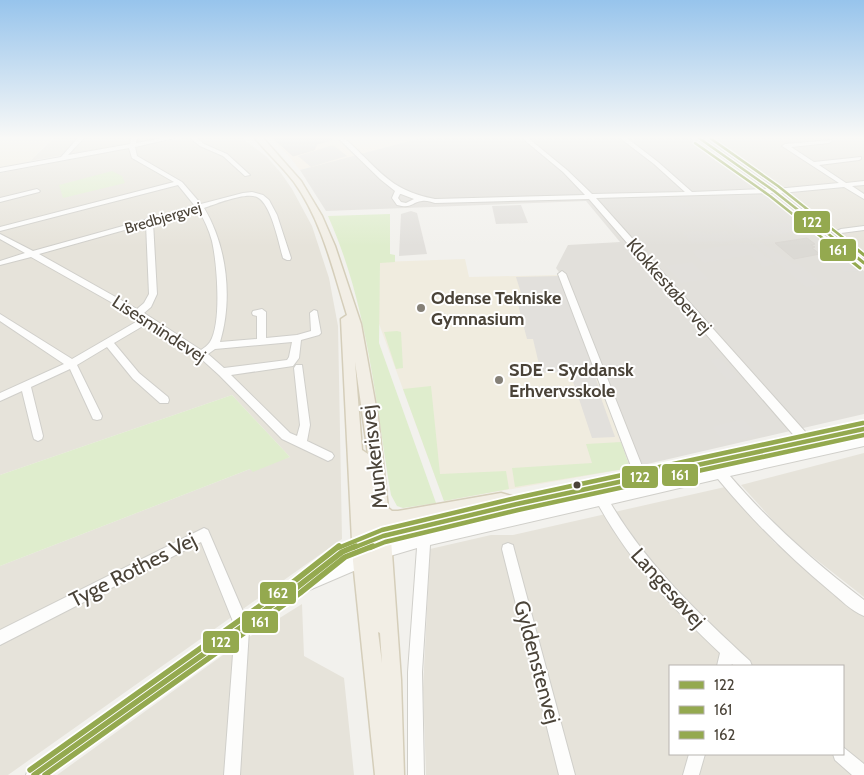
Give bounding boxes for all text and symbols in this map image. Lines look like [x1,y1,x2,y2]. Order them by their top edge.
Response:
street label: Bredbjergvej [123,198,203,238]
line badge: 122 [793,210,831,234]
text: 122 [802,213,822,231]
street label: Klokkestøbervej [622,234,716,338]
line badge: 161 [819,238,857,262]
text: 161 [829,241,847,259]
place label: Odense Tekniske Gymnasium [431,287,561,330]
street label: Lisesmindevej [108,291,210,367]
marker: Odense Tekniske Gymnasium [415,302,427,314]
place label: SDE - Syddansk Erhvervsskole [509,359,634,402]
marker: SDE - Syddansk Erhvervsskole [493,374,505,386]
street label: Munkerisvej [355,404,393,510]
line badge: 161 [661,463,699,487]
line badge: 122 [621,465,659,489]
text: 161 [671,466,689,484]
text: 122 [630,468,650,486]
unlabelled marker [572,480,582,490]
street label: Tyge Rothes Vej [65,527,201,613]
street label: Langesøvej [625,543,711,633]
line badge: 162 [259,581,297,605]
text: 162 [268,584,288,602]
street label: Gyldenstenvej [508,597,566,727]
line badge: 161 [241,610,279,634]
text: 161 [251,613,269,631]
line badge: 122 [202,630,240,654]
text: 122 [211,633,231,651]
legend [669,665,844,755]
text: 122 [714,676,735,694]
text: 161 [714,701,732,719]
text: 162 [714,726,735,744]

